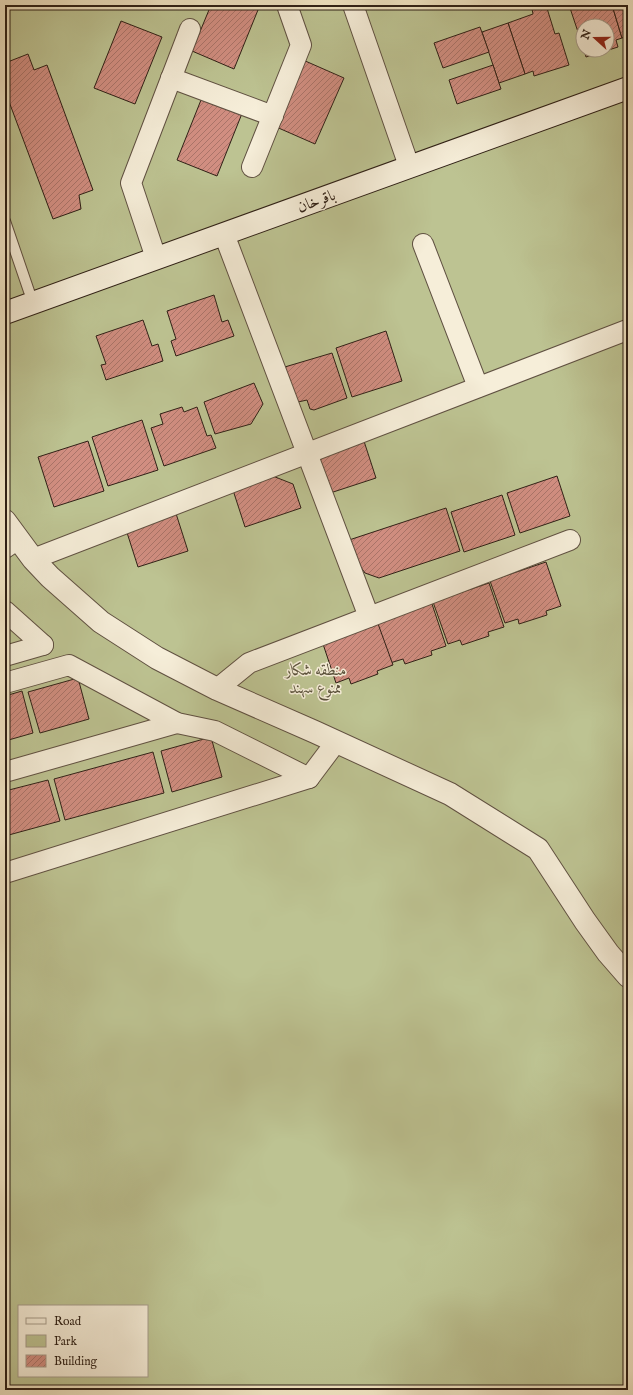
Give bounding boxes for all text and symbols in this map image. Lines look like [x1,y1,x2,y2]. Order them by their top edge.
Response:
north arrow [575,18,615,58]
text: N [578,27,595,43]
street label: باقرخان [295,186,339,218]
park label: منطقه شکار ممنوع سهند [284,661,347,701]
legend [18,1305,148,1377]
text: Road [54,1314,82,1329]
text: Park [54,1334,77,1349]
text: Building [54,1354,98,1369]

